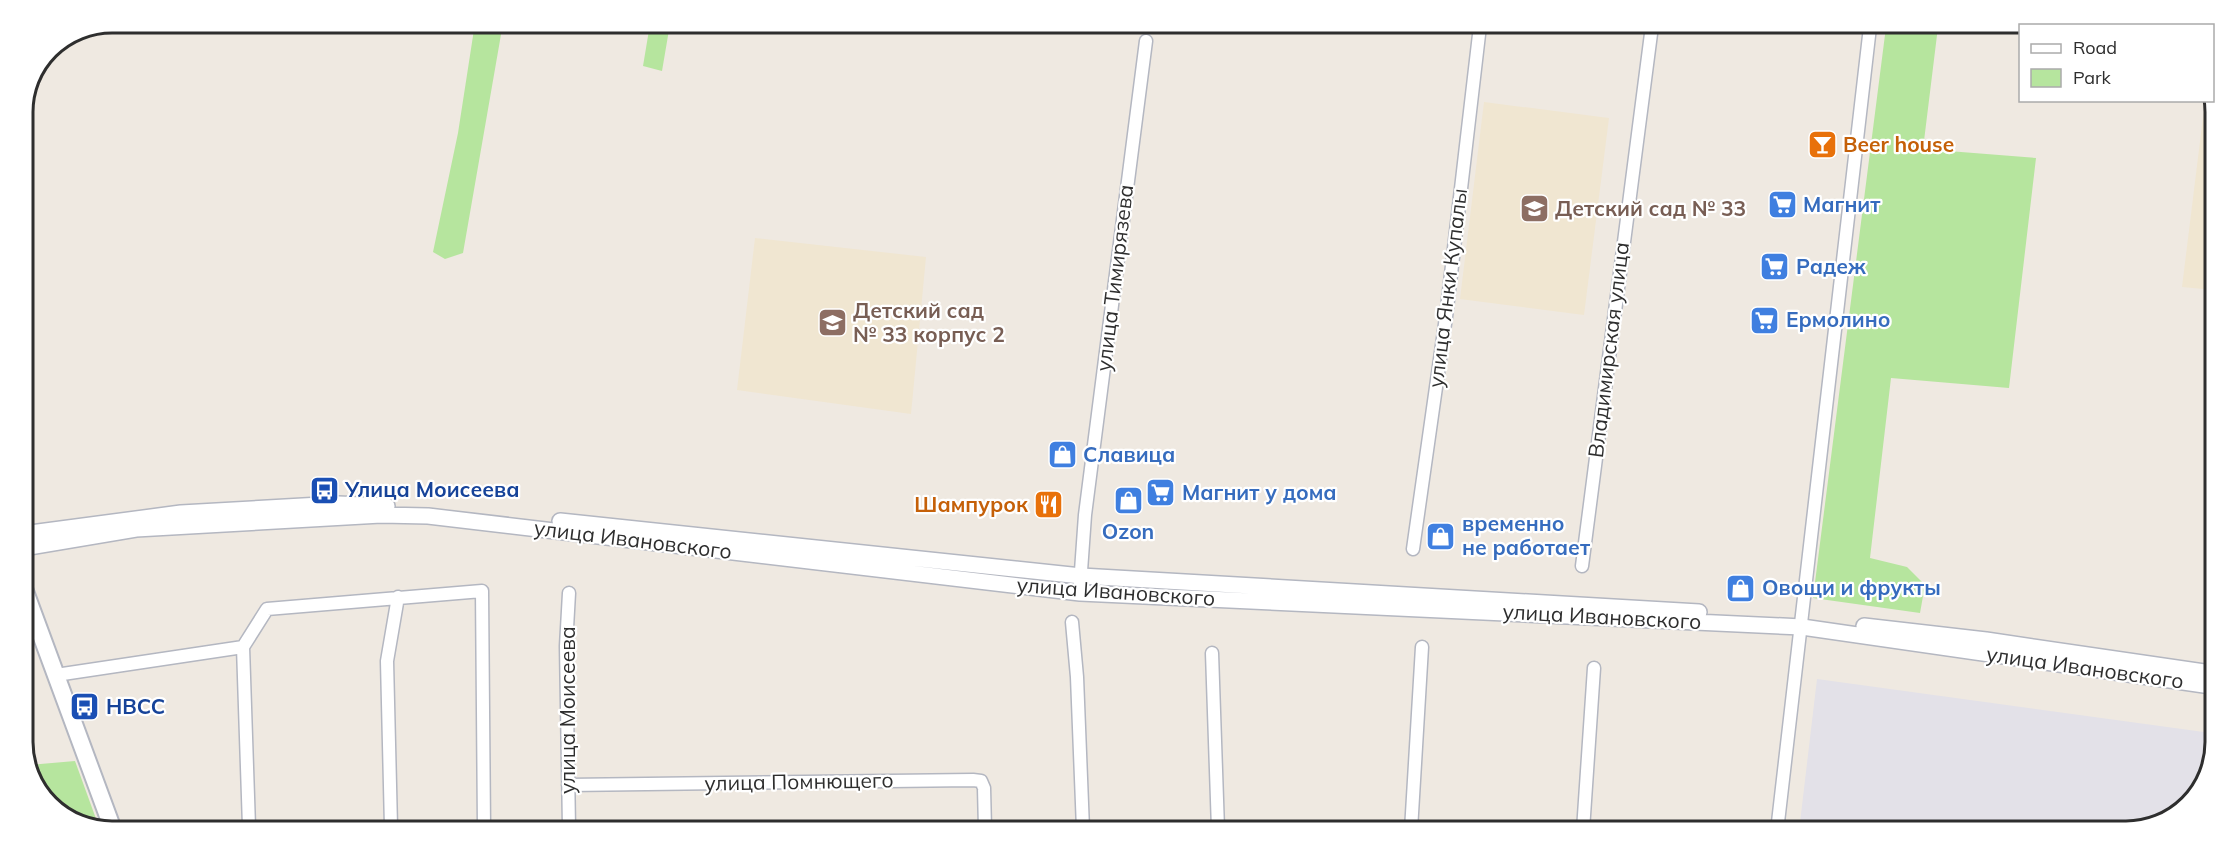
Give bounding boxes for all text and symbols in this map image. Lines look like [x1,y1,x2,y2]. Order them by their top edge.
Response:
legend [2019,24,2214,102]
text: Road [2073,36,2117,59]
text: Park [2073,66,2112,89]
bar icon: Beer house [1806,129,1838,161]
place label: Beer house [1843,131,1954,157]
street label: улица Тимирязева [1090,183,1138,373]
street label: улица Янки Купалы [1422,187,1472,389]
supermarket icon: Магнит [1766,189,1798,221]
place label: Магнит [1803,191,1881,217]
school or university icon: Детский сад № 33 [1518,193,1550,225]
place label: Детский сад № 33 [1555,195,1746,221]
street label: Владимирская улица [1582,241,1634,459]
supermarket icon: Радеж [1759,251,1791,283]
place label: Радеж [1796,253,1866,279]
place label: Детский сад № 33 корпус 2 [853,297,1005,347]
supermarket icon: Ермолино [1749,304,1781,336]
place label: Ермолино [1786,306,1890,332]
school or university icon: Детский сад № 33 корпус 2 [816,307,848,339]
shop icon: Славица [1046,439,1078,471]
place label: Славица [1083,441,1175,467]
bus stop icon: Улица Моисеева [308,474,340,506]
place label: Улица Моисеева [344,476,520,502]
supermarket icon: Магнит у дома [1145,477,1177,509]
place label: Магнит у дома [1182,479,1337,505]
shop icon: Ozon [1112,485,1144,517]
restaurant icon: Шампурок [1033,489,1065,521]
place label: Шампурок [914,491,1029,517]
place label: временно не работает [1462,510,1591,560]
street label: улица Ивановского [533,514,733,564]
place label: Ozon [1102,518,1154,544]
shop icon: временно не работает [1425,520,1457,552]
street label: улица Ивановского [1016,571,1216,611]
shop icon: Овощи и фрукты [1725,572,1757,604]
place label: Овощи и фрукты [1762,574,1941,600]
street label: улица Ивановского [1502,598,1702,634]
street label: улица Моисеева [554,626,580,794]
street label: улица Ивановского [1985,640,2185,694]
bus stop icon: НВСС [69,691,101,723]
place label: НВСС [106,693,165,719]
street label: улица Помнющего [704,766,894,796]

